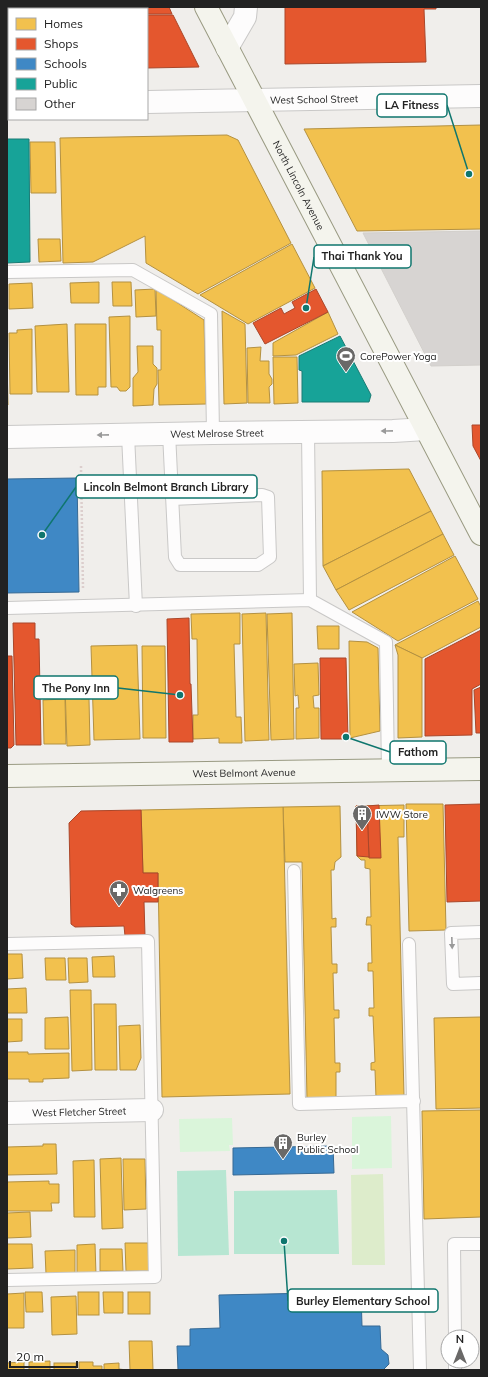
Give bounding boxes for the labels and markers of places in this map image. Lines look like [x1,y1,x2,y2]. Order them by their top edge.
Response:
callout: LA Fitness [377,94,447,117]
callout: Thai Thank You [314,245,411,268]
sports icon: CorePower Yoga [335,345,357,373]
place label: CorePower Yoga [360,350,436,363]
callout: Lincoln Belmont Branch Library [76,475,257,498]
callout: The Pony Inn [34,676,118,699]
callout: Fathom [390,741,446,764]
building icon: IWW Store [351,803,373,831]
place label: IWW Store [376,808,428,821]
pharmacy icon: Walgreens [108,879,130,907]
place label: Walgreens [133,884,183,897]
place label: Burley Public School [297,1131,358,1156]
building icon: Burley Public School [272,1132,294,1160]
callout: Burley Elementary School [288,1289,438,1312]

